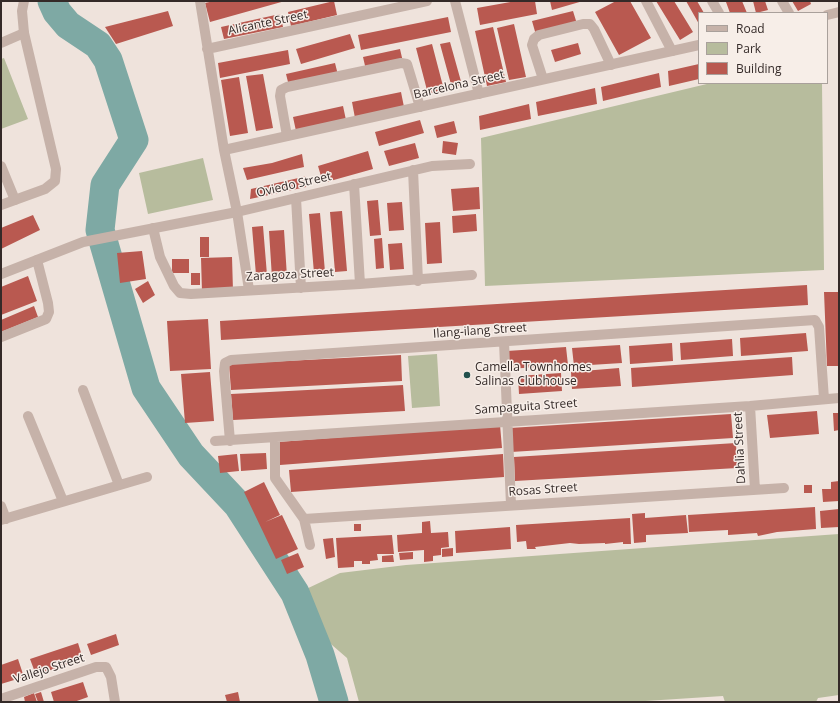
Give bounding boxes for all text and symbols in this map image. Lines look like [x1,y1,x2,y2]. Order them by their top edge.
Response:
street label: Alicante Street [227,8,309,38]
legend [698,12,828,84]
text: Road [736,20,765,37]
text: Park [736,40,761,57]
text: Building [736,60,781,77]
street label: Barcelona Street [412,68,506,102]
street label: Oviedo Street [255,169,333,201]
street label: Zaragoza Street [246,266,334,284]
street label: Ilang-ilang Street [433,321,527,341]
place label: Camella Townhomes Salinas Clubhouse [475,361,592,389]
marker: Camella Townhomes Salinas Clubhouse [462,370,472,380]
street label: Sampaguita Street [474,396,578,418]
street label: Dahlia Street [731,412,749,484]
street label: Rosas Street [508,480,578,500]
street label: Vallejo Street [12,651,86,687]

